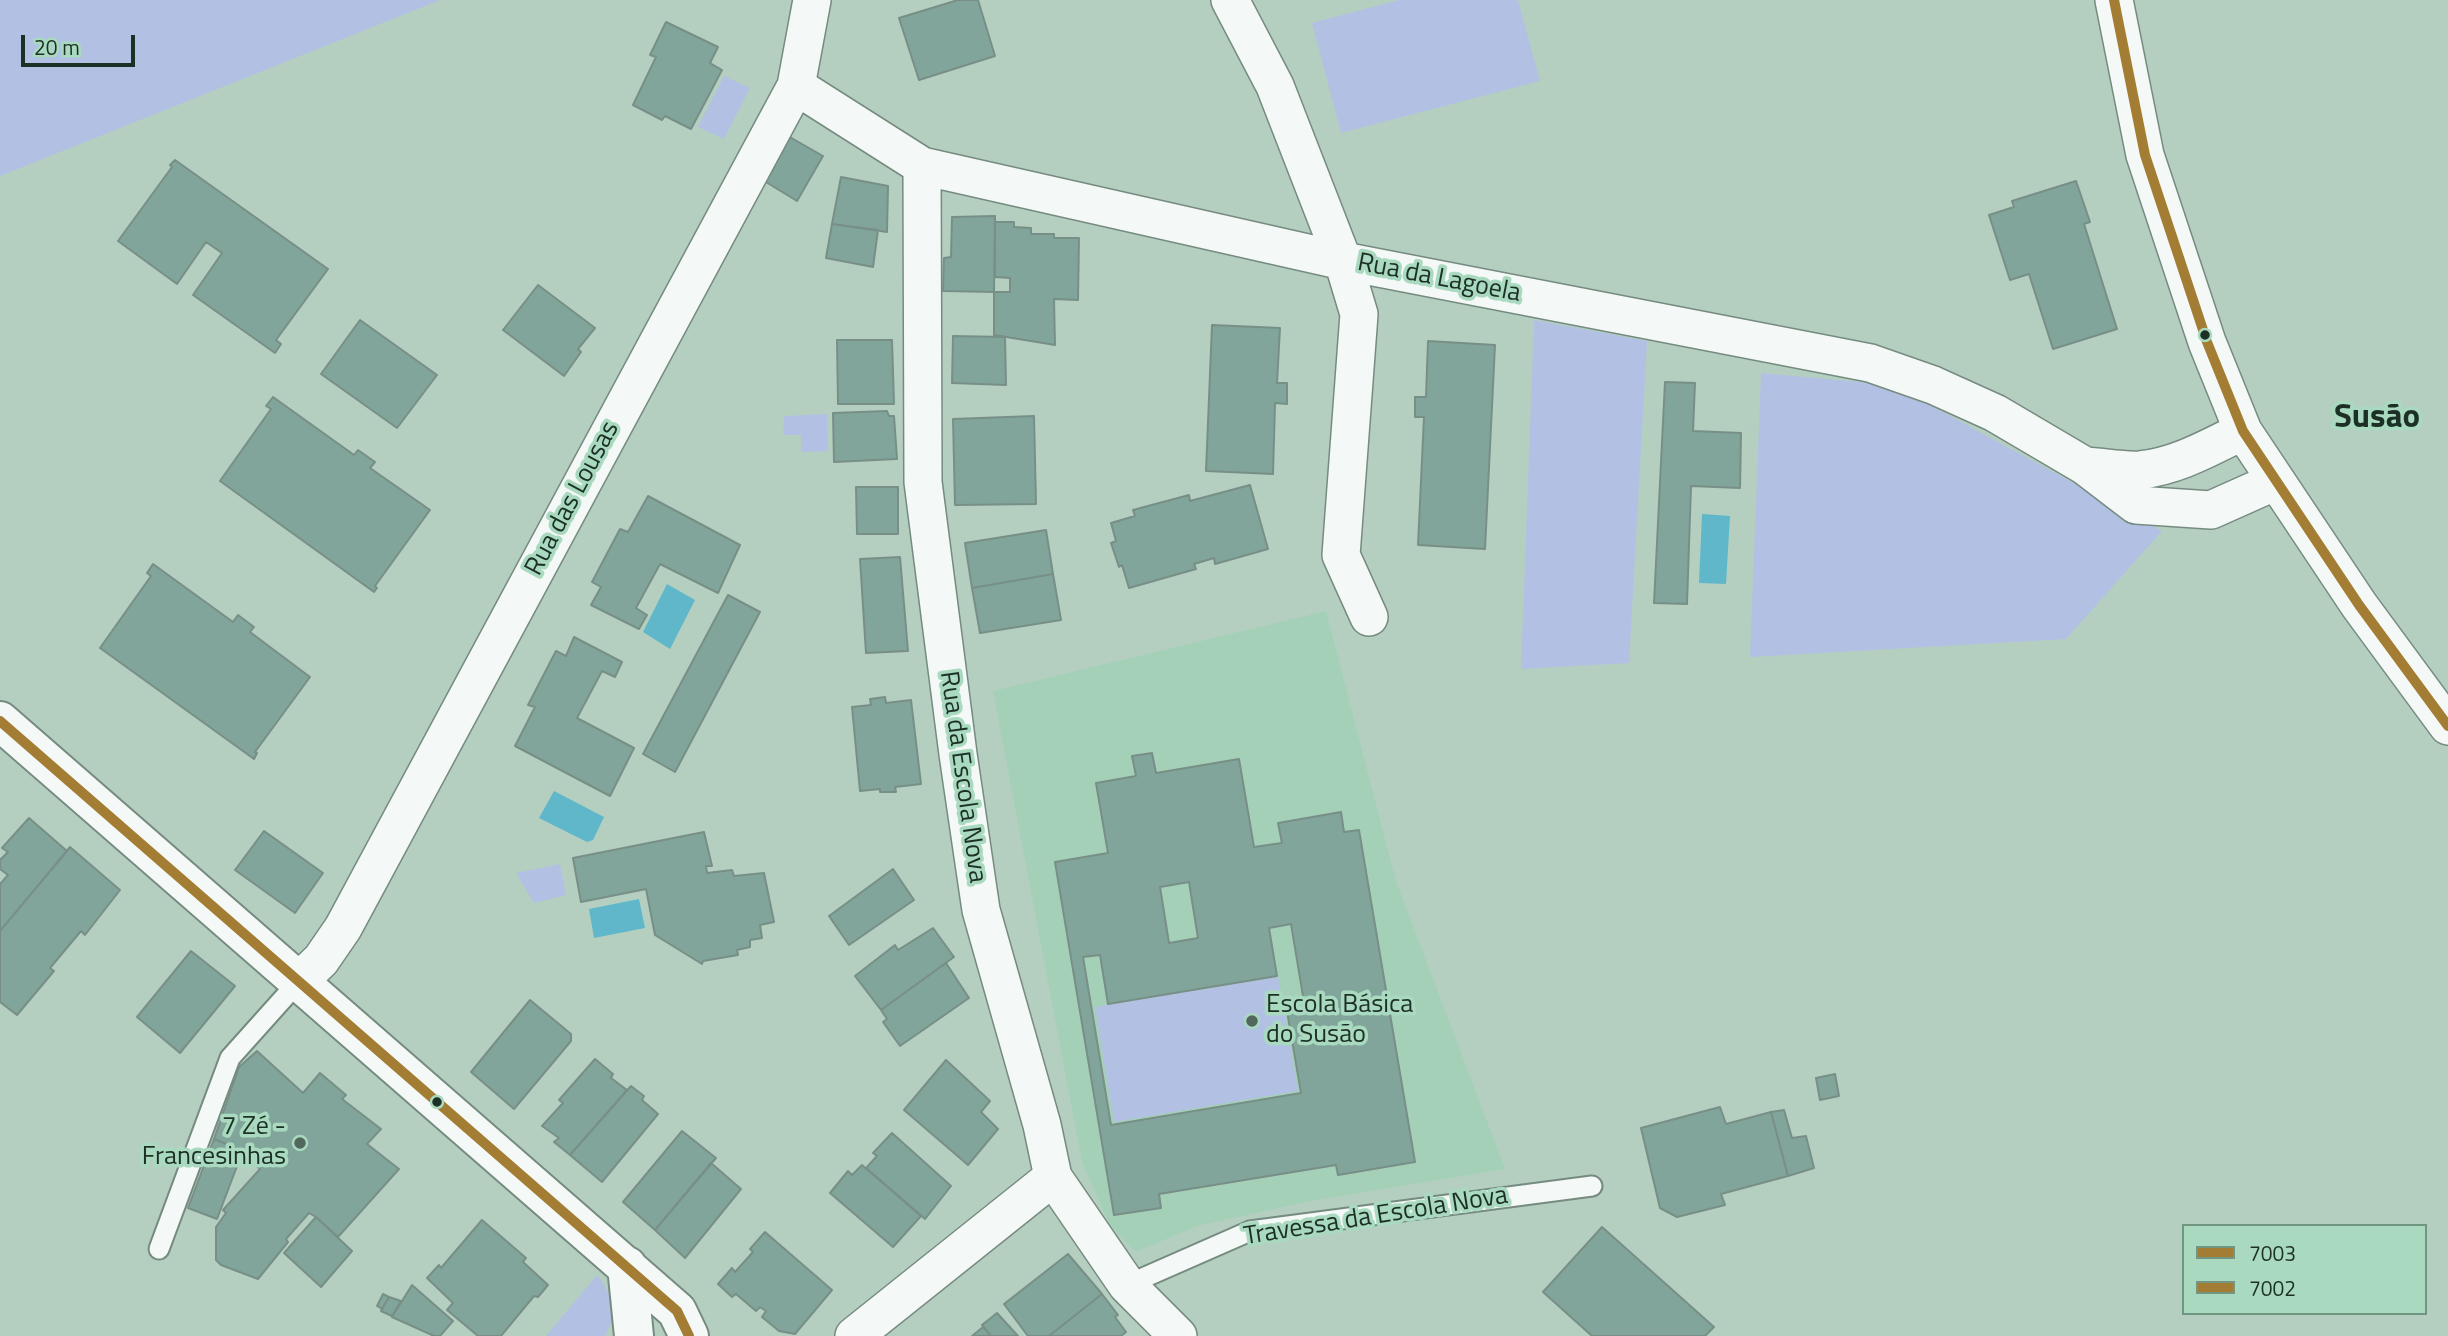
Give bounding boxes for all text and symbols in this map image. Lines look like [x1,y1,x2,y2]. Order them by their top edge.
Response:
scale bar [24,21,138,65]
text: 20 m [34,31,80,63]
street label: Rua da Lagoela [1355,248,1523,310]
unlabelled marker [2198,328,2212,342]
district label: Susão [2334,399,2420,439]
street label: Rua das Lousas [519,417,627,581]
street label: Rua da Escola Nova [932,669,992,885]
place label: Escola Básica do Susão [1266,990,1413,1052]
marker: Escola Básica do Susão [1244,1013,1260,1029]
unlabelled marker [430,1095,444,1109]
place label: 7 Zé - Francesinhas [142,1112,286,1174]
marker: 7 Zé - Francesinhas [292,1135,308,1151]
street label: Travessa da Escola Nova [1242,1181,1510,1253]
legend [2182,1224,2427,1315]
text: 7003 [2249,1237,2296,1269]
text: 7002 [2249,1272,2296,1304]

